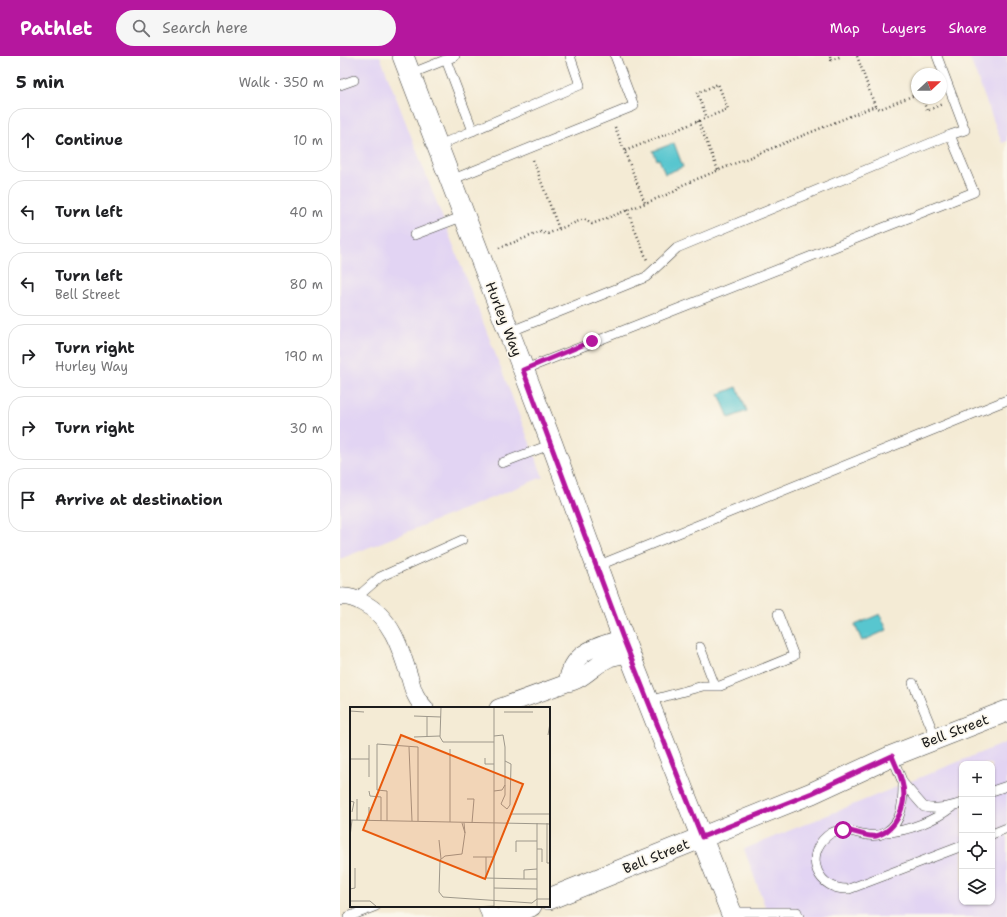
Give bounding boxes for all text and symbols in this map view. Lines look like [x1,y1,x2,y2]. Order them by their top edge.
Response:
search box [116,10,396,46]
text: Pathlet [20,16,92,41]
icon: search [130,17,152,39]
text: Search here [162,18,248,38]
text: Map [830,19,860,37]
text: Layers [882,19,926,37]
text: Share [948,19,987,37]
north arrow [911,68,947,104]
text: 5 min [16,71,64,93]
text: Walk · 350 m [239,74,324,91]
icon: ahead [17,129,39,151]
text: Continue [55,130,123,150]
text: 10 m [293,132,323,149]
icon: left [17,201,39,223]
text: Turn left [55,202,123,222]
text: 40 m [289,204,323,221]
text: Turn left [55,266,123,286]
icon: left [17,273,39,295]
text: 80 m [289,276,323,293]
street label: Hurley Way [482,279,526,359]
text: Bell Street [55,286,120,303]
route end [583,332,601,350]
text: Turn right [55,338,135,358]
icon: right [17,345,39,367]
text: 190 m [284,348,323,365]
text: Hurley Way [55,358,128,375]
icon: right [17,417,39,439]
text: Turn right [55,418,135,438]
text: 30 m [289,420,323,437]
icon: arrive [17,489,39,511]
text: Arrive at destination [55,490,223,510]
inset map [350,707,550,907]
street label: Bell Street [919,710,991,752]
map controls [959,761,995,905]
button: + [959,761,995,797]
button: − [959,797,995,833]
route start [834,821,852,839]
button: locate [959,833,995,869]
street label: Bell Street [620,834,692,878]
button: layers [959,869,995,905]

